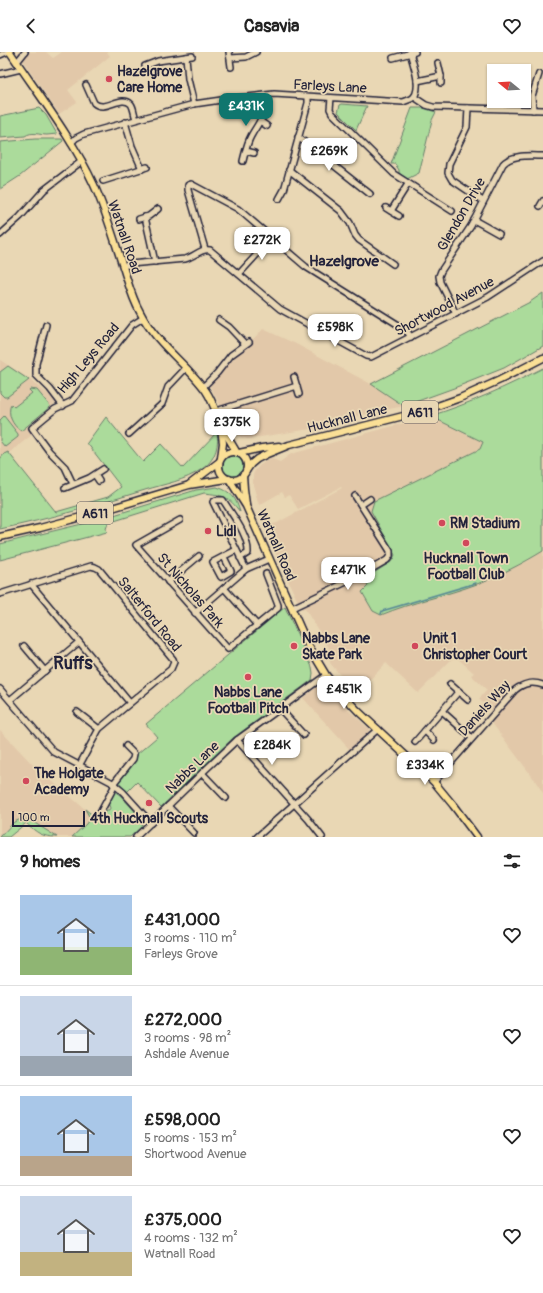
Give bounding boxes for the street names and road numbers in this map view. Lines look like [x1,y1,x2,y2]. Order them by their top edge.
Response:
street label: Farleys Lane [293,76,367,97]
street label: Glendon Drive [434,174,489,254]
street label: Watnall Road [104,198,145,276]
street label: Shortwood Avenue [392,273,497,340]
street label: High Leys Road [54,319,123,397]
street label: Hucknall Lane [305,400,389,437]
road number: A611 [402,401,438,423]
road number: A611 [77,502,113,524]
street label: Watnall Road [253,507,300,584]
street label: St Nicholas Park [153,549,228,631]
street label: Salterford Road [114,573,185,655]
street label: Daniels Way [455,677,514,740]
street label: Nabbs Lane [162,738,223,797]

